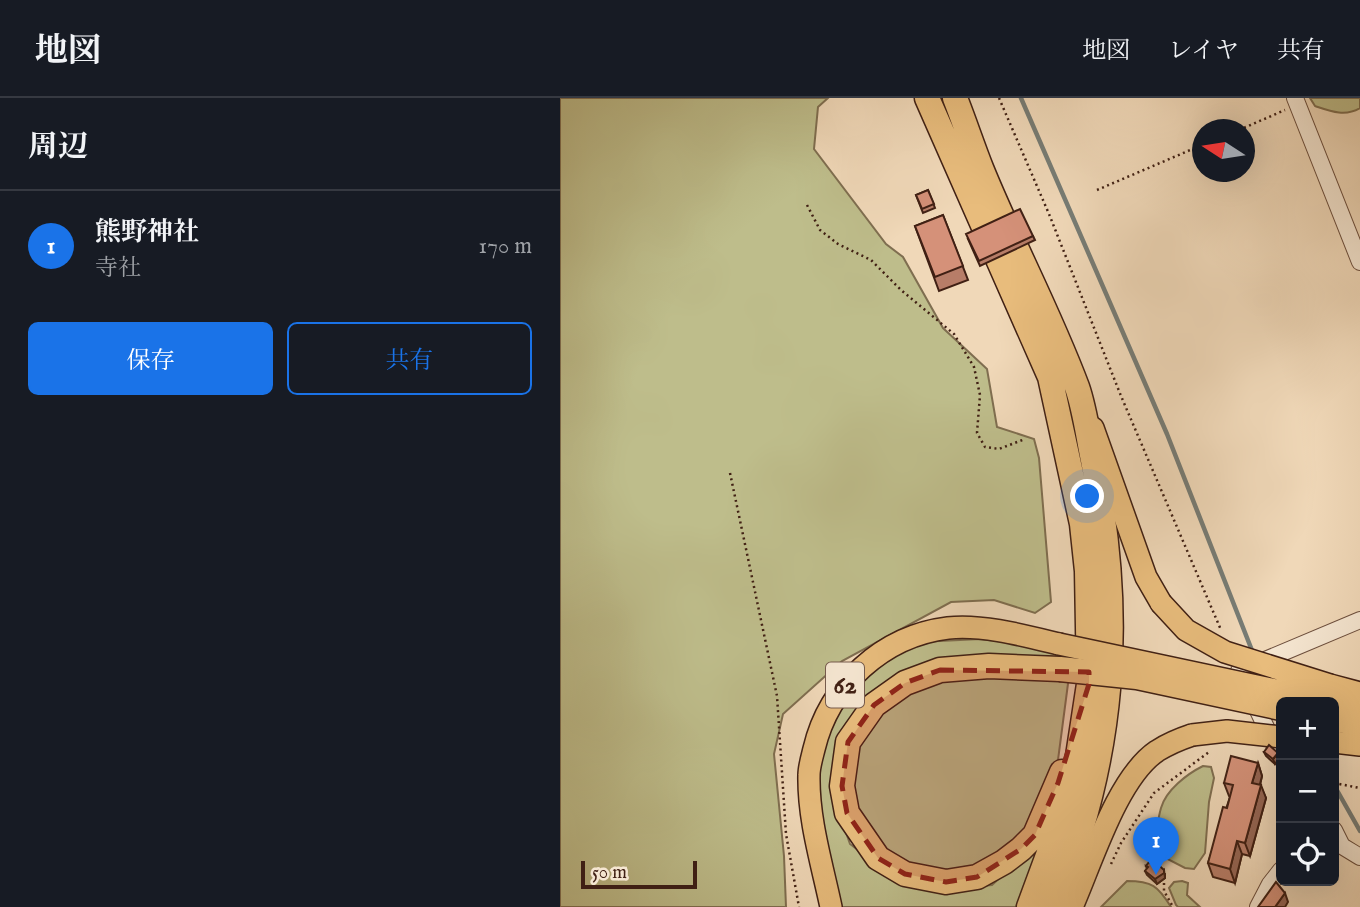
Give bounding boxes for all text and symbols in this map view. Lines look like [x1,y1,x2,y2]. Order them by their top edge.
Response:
text: 地図 [35,31,101,73]
text: 地図 [1082,36,1130,67]
text: レイヤ [1168,36,1239,67]
text: 共有 [1277,36,1325,67]
north arrow [1192,119,1255,182]
text: 周辺 [28,129,88,167]
text: 熊野神社 [95,216,199,249]
text: 1 [47,232,55,261]
text: 170 m [479,232,532,261]
text: 寺社 [95,254,141,283]
button: 保存 [28,322,273,395]
button: 共有 [287,322,532,395]
your location [1070,479,1104,513]
road number: 62 [826,663,864,708]
map controls [1276,697,1339,886]
button: + [1276,697,1339,760]
button: − [1276,760,1339,823]
pin: 1 [1133,817,1179,875]
button: locate [1276,823,1339,886]
scale bar [581,858,696,890]
text: 50 m [592,861,627,885]

